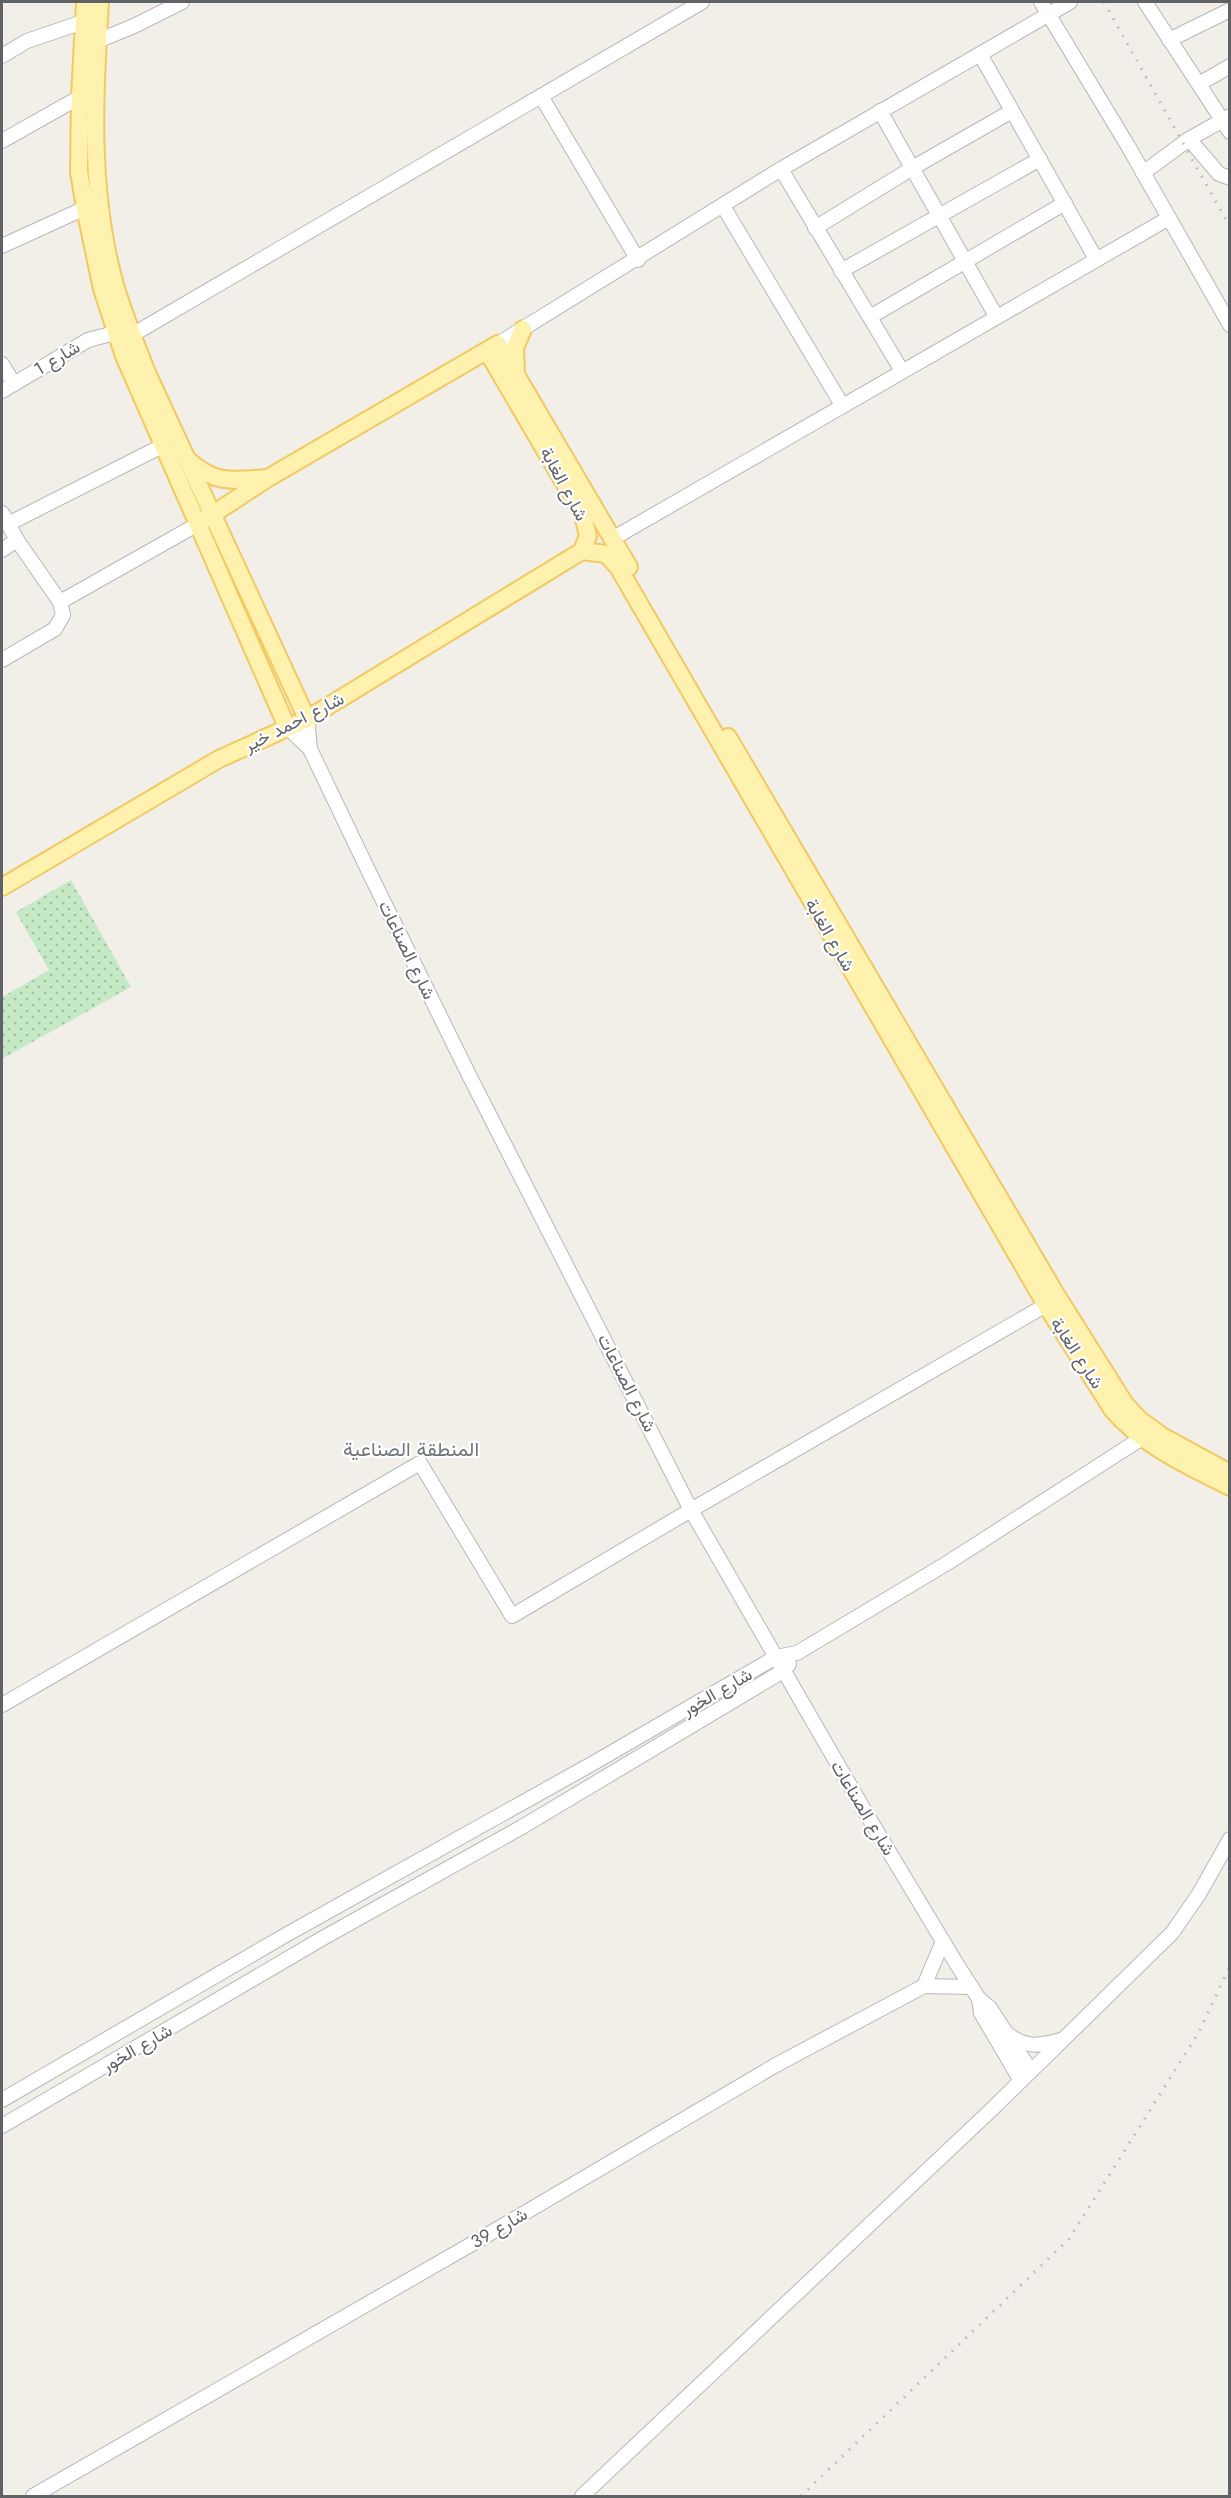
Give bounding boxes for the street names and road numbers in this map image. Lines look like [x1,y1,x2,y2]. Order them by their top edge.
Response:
street label: شارع 1 [29,334,85,382]
street label: شارع الغابة [534,442,594,526]
street label: شارع احمد خير [239,686,349,759]
street label: شارع الغابة [799,894,861,976]
street label: شارع الصناعات [372,896,442,1004]
street label: شارع الغابة [1044,1312,1110,1394]
street label: شارع الصناعات [591,1329,663,1437]
street label: شارع الخور [676,1661,757,1723]
street label: شارع الصناعات [824,1755,902,1861]
street label: شارع الخور [96,2017,177,2079]
street label: شارع 39 [466,2201,532,2255]

